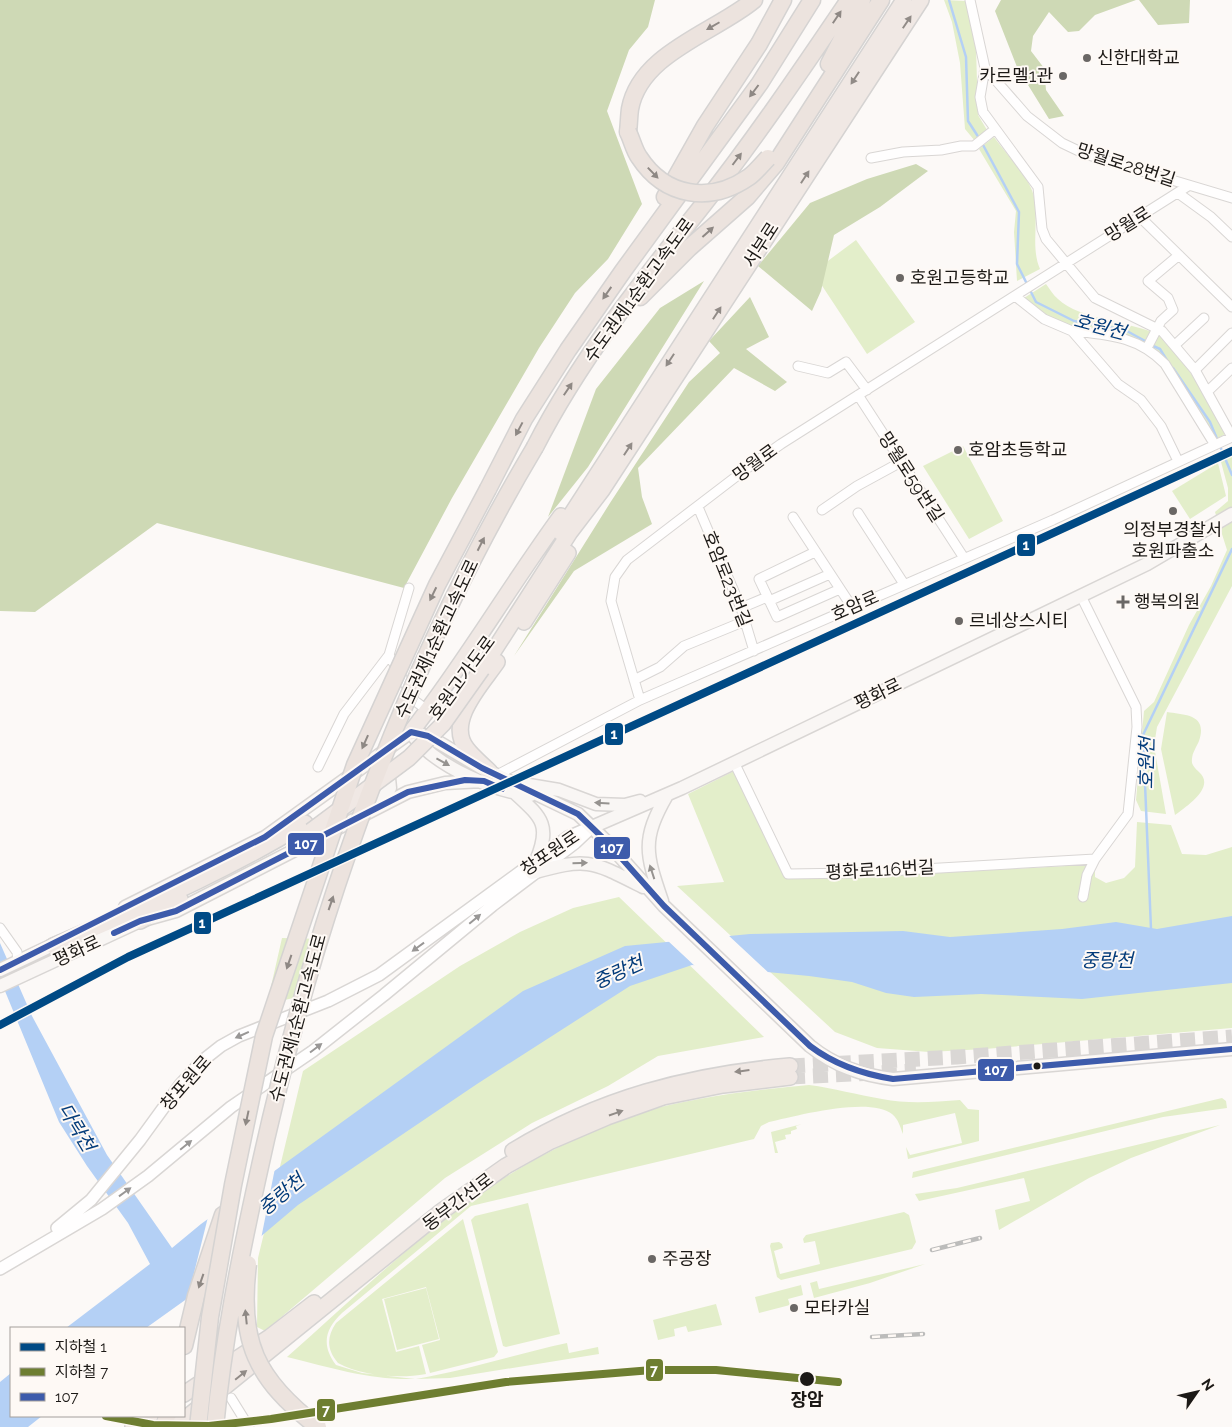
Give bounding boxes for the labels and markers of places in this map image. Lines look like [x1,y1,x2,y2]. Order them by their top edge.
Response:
place label: 신한대학교 [1097,47,1180,68]
marker: 신한대학교 [1081,52,1093,64]
place label: 카르멜1관 [979,65,1053,86]
marker: 카르멜1관 [1057,70,1069,82]
place label: 호원고등학교 [910,267,1009,288]
marker: 호원고등학교 [894,272,906,284]
place label: 호암초등학교 [968,439,1067,460]
marker: 호암초등학교 [952,444,964,456]
marker: 의정부경찰서 호원파출소 [1167,505,1179,517]
place label: 의정부경찰서 호원파출소 [1123,519,1223,561]
place label: 행복의원 [1134,591,1200,612]
marker: 행복의원 [1116,595,1130,609]
place label: 르네상스시티 [969,610,1068,631]
marker: 르네상스시티 [953,615,965,627]
unlabelled marker [1032,1061,1042,1071]
place label: 주공장 [662,1248,712,1269]
marker: 주공장 [646,1253,658,1265]
place label: 모타카실 [804,1297,870,1318]
marker: 모타카실 [788,1302,800,1314]
marker: 장암 [798,1370,816,1388]
place label: 장암 [790,1389,824,1410]

